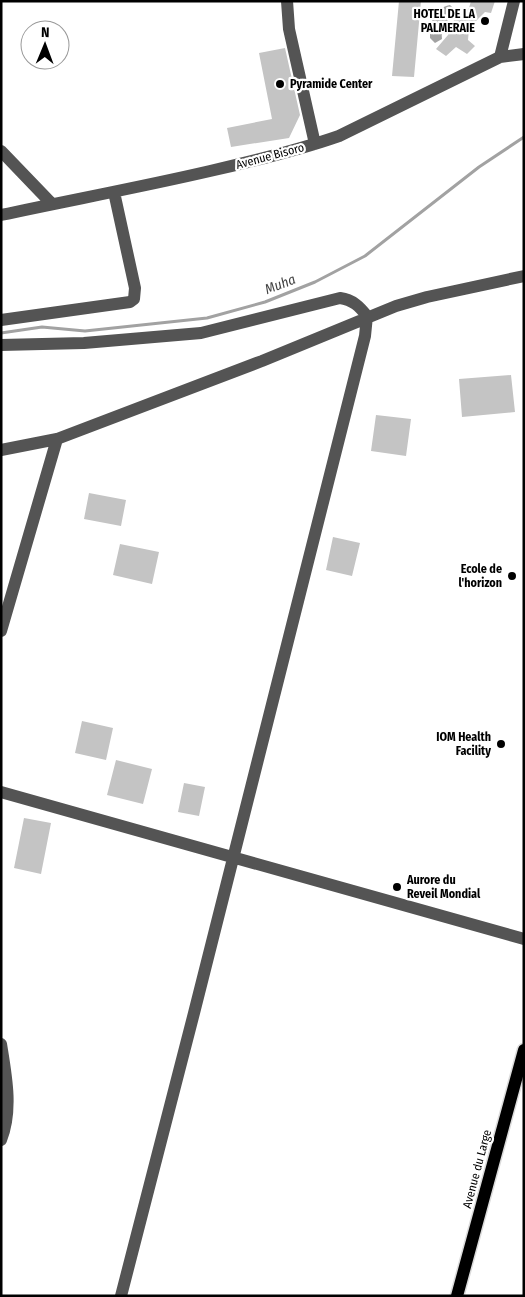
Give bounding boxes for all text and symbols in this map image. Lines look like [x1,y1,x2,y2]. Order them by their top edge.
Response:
place label: HOTEL DE LA PALMERAIE [414,7,475,35]
marker: HOTEL DE LA PALMERAIE [479,15,491,27]
north arrow [20,20,70,70]
text: N [41,24,50,41]
place label: Pyramide Center [290,77,373,91]
marker: Pyramide Center [274,78,286,90]
street label: Avenue Bisoro [234,140,306,172]
water label: Muha [262,271,298,298]
place label: Ecole de l'horizon [458,562,502,590]
marker: Ecole de l'horizon [506,570,518,582]
place label: IOM Health Facility [436,730,491,758]
marker: IOM Health Facility [495,738,507,750]
place label: Aurore du Reveil Mondial [406,873,481,901]
marker: Aurore du Reveil Mondial [391,881,403,893]
street label: Avenue du Large [460,1128,494,1210]

